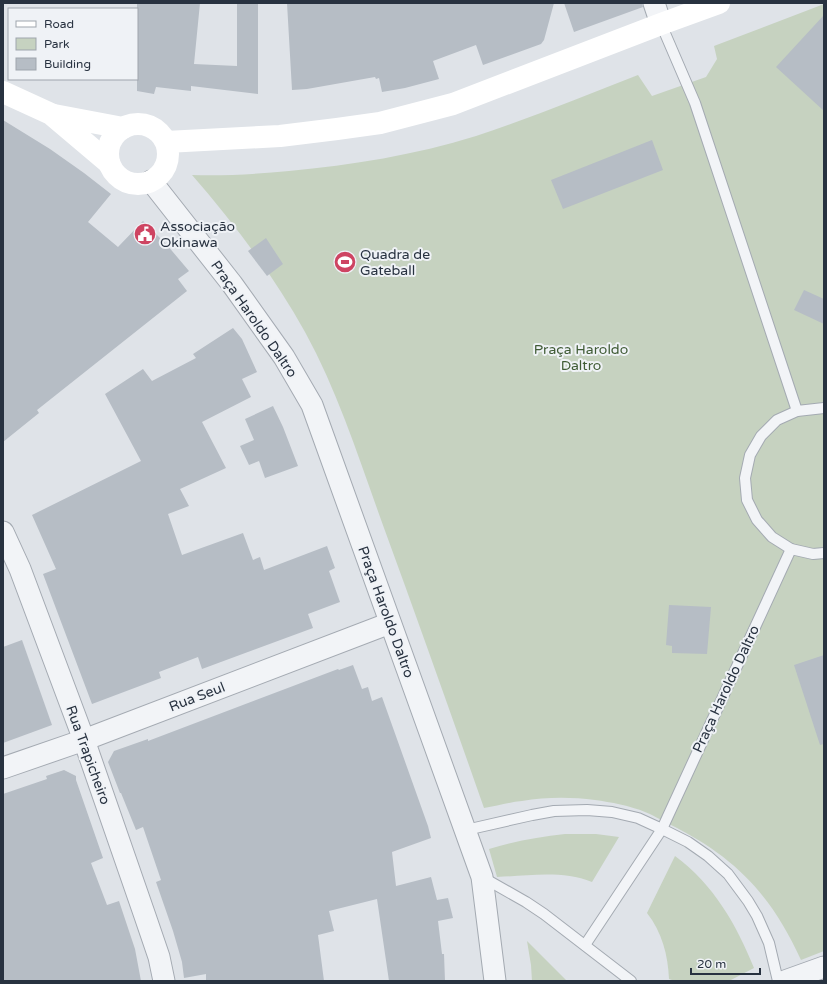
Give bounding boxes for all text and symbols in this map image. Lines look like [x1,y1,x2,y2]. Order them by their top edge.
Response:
legend [8,8,138,80]
text: Road [44,17,74,31]
text: Park [44,37,70,51]
text: Building [44,57,91,71]
place label: Associação Okinawa [160,218,235,251]
public building icon: Associação Okinawa [132,221,158,247]
place label: Quadra de Gateball [360,246,430,279]
sports icon: Quadra de Gateball [332,249,358,275]
street label: Praça Haroldo Daltro [207,257,301,381]
park label: Praça Haroldo Daltro [534,341,628,374]
street label: Praça Haroldo Daltro [354,544,418,680]
street label: Praça Haroldo Daltro [689,623,763,755]
street label: Rua Seul [167,679,227,715]
street label: Rua Trapicheiro [62,703,114,807]
scale bar [691,950,760,976]
text: 20 m [697,957,726,971]

